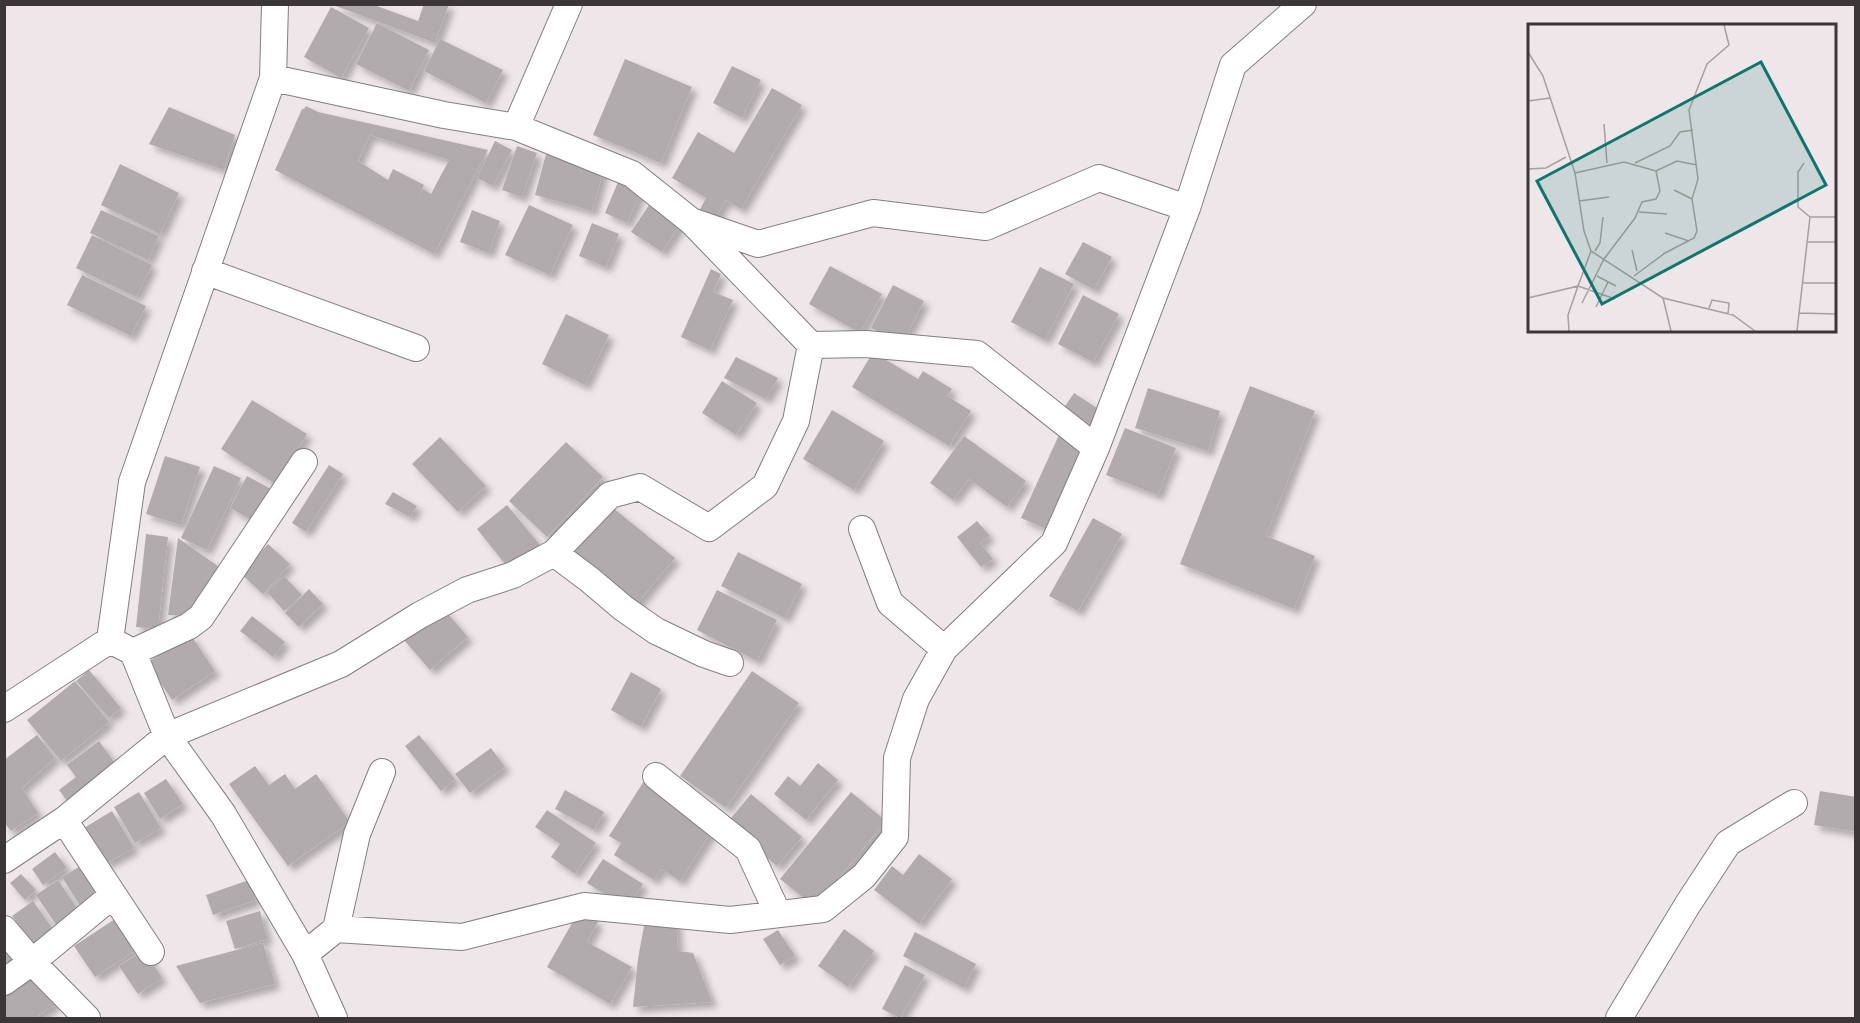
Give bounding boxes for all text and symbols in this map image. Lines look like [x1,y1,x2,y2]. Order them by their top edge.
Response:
inset map [1528,24,1836,332]

